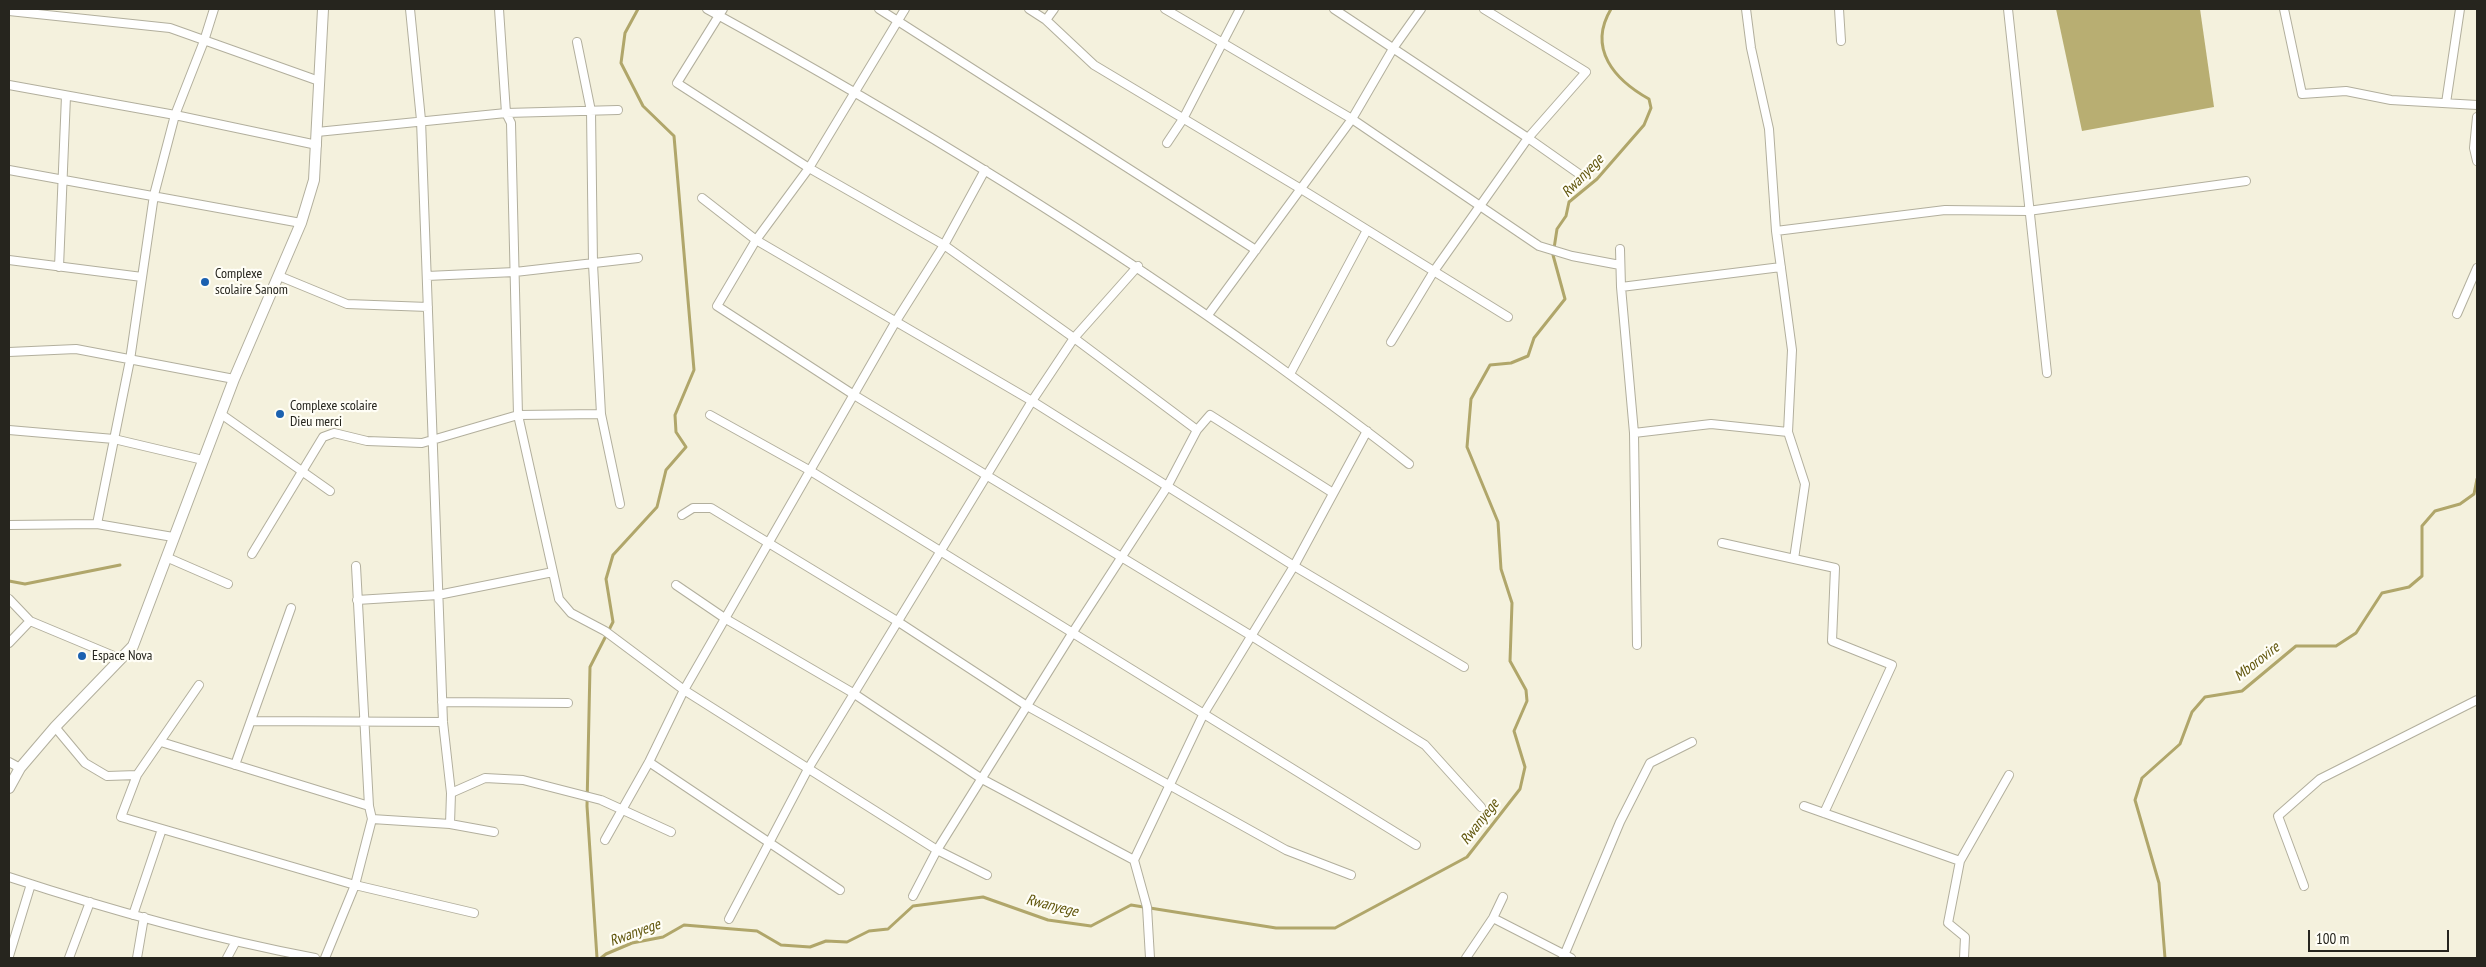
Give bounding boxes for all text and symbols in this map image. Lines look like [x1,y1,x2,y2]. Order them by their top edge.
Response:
water label: Rwanyege [1558,151,1608,201]
place label: Complexe scolaire Sanom [215,266,288,298]
marker: Complexe scolaire Sanom [199,276,211,288]
place label: Complexe scolaire Dieu merci [290,398,377,431]
marker: Complexe scolaire Dieu merci [274,408,286,420]
water label: Mborovire [2231,639,2283,685]
place label: Espace Nova [92,648,152,664]
marker: Espace Nova [76,650,88,662]
water label: Rwanyege [1457,796,1503,848]
water label: Rwanyege [1024,891,1080,921]
water label: Rwanyege [607,916,663,950]
scale bar [2311,920,2452,952]
text: 100 m [2316,929,2349,948]

